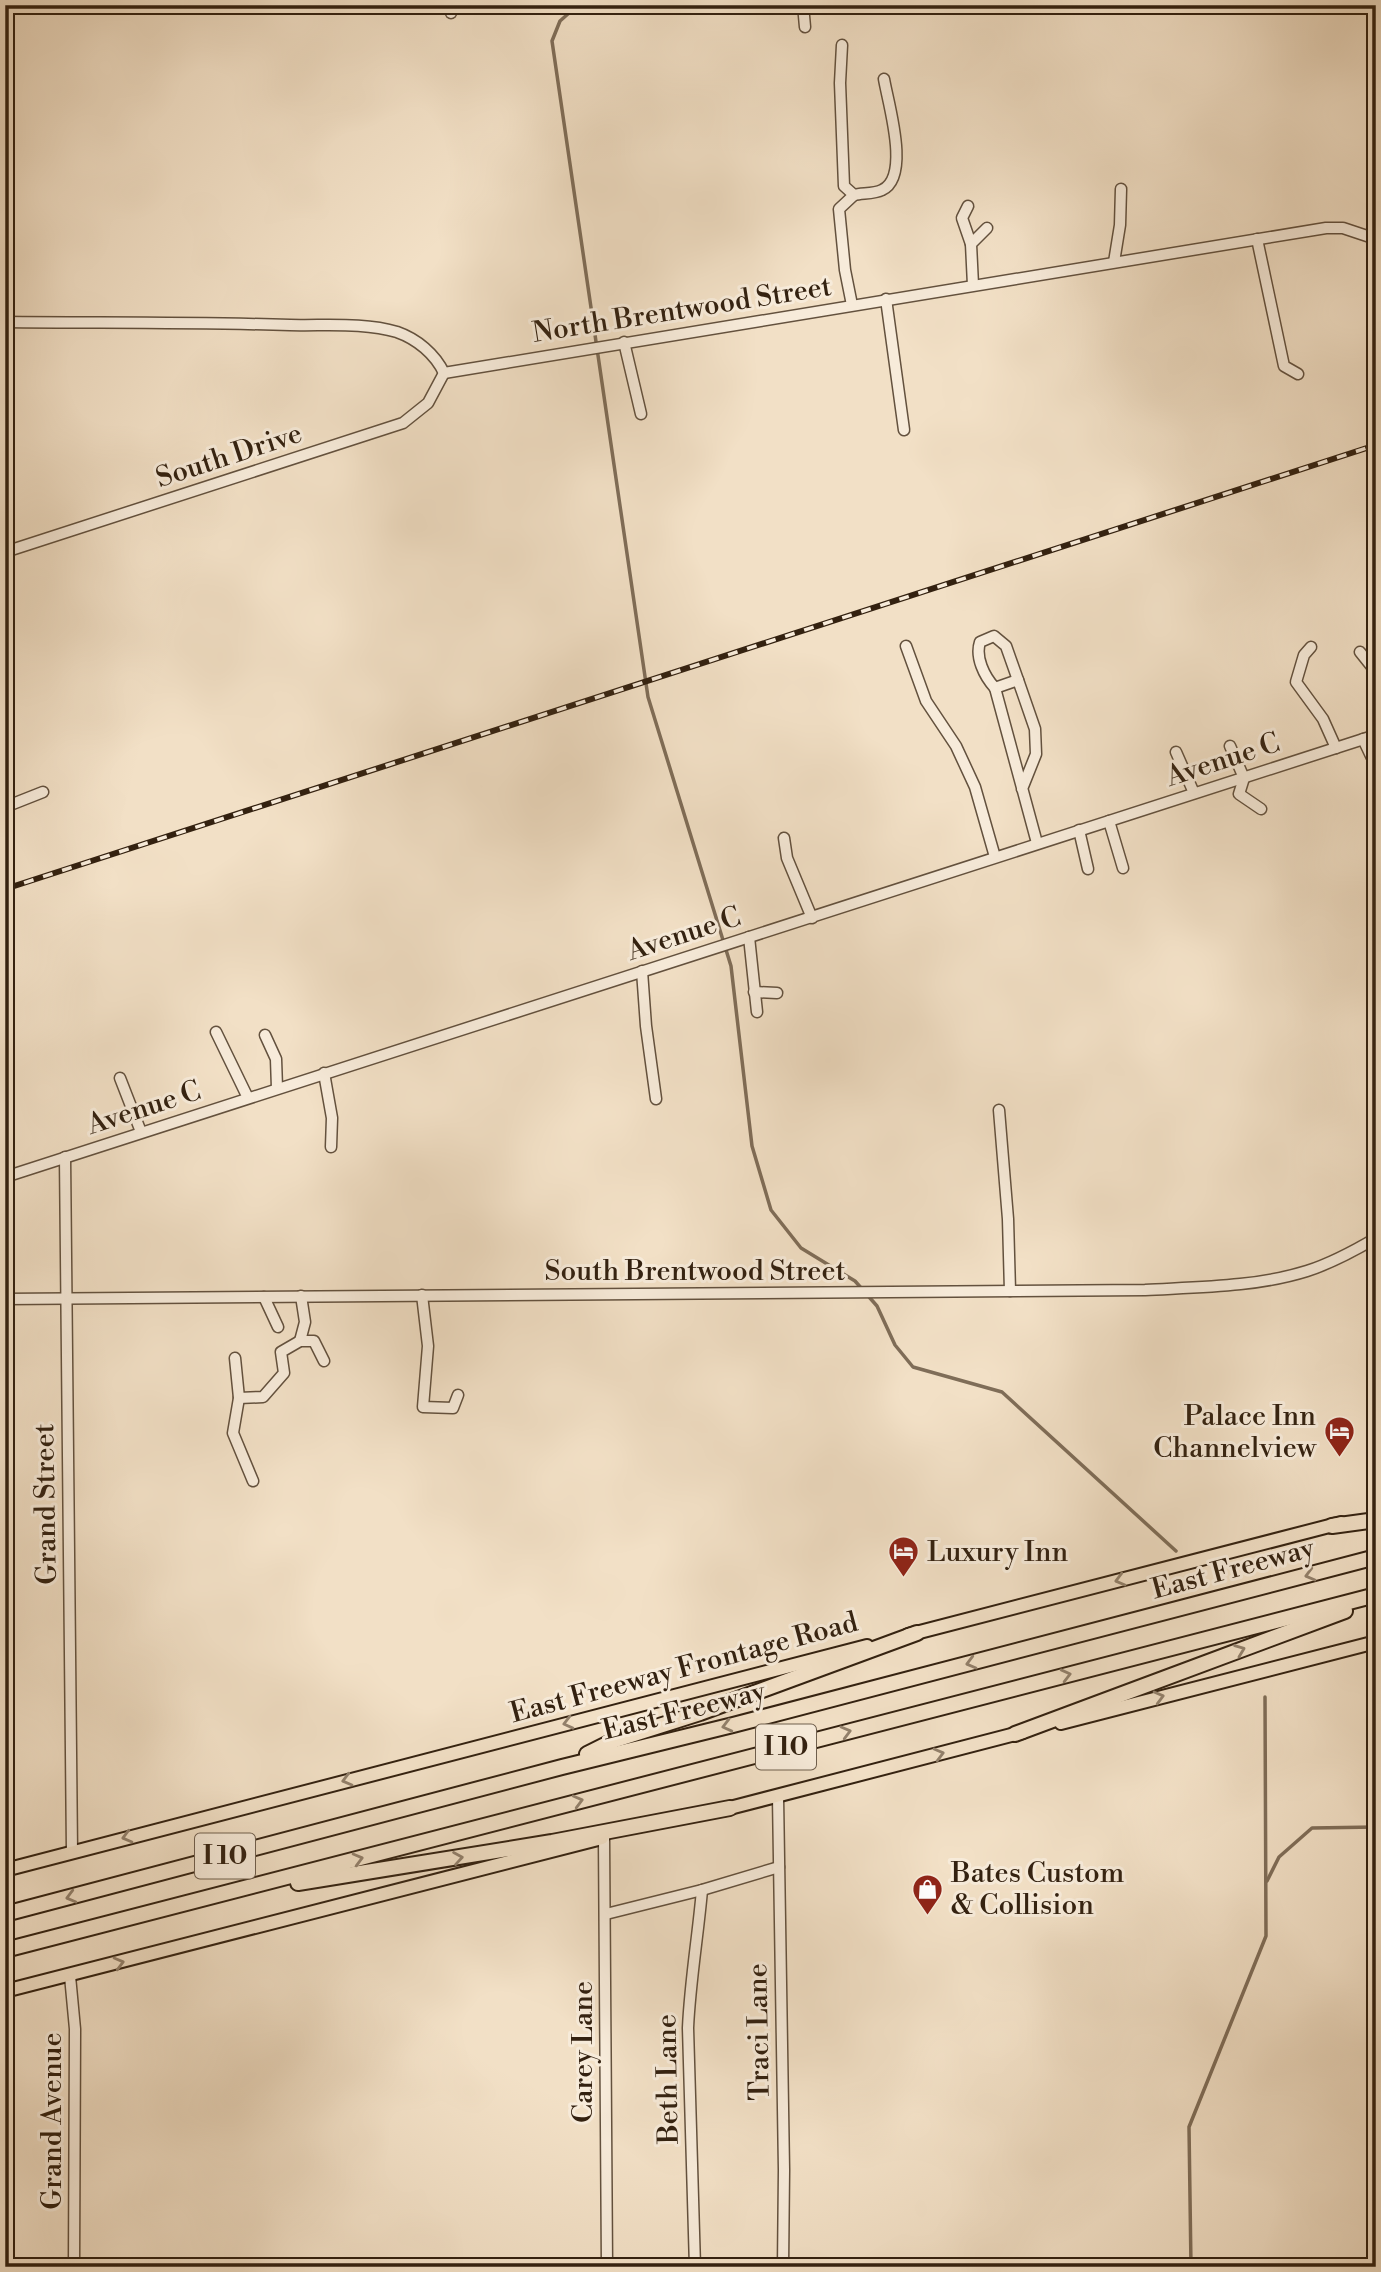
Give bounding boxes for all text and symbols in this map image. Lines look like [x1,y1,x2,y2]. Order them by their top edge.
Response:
street label: North Brentwood Street [530,269,834,351]
street label: South Drive [151,416,307,496]
street label: Avenue C [1161,725,1284,795]
street label: Avenue C [622,899,745,969]
street label: Avenue C [82,1073,205,1143]
street label: South Brentwood Street [545,1254,846,1289]
place label: Palace Inn Channelview [1153,1399,1317,1466]
hotel icon: Palace Inn Channelview [1322,1415,1356,1459]
street label: Grand Street [27,1423,65,1585]
street label: East Freeway [1148,1530,1319,1608]
hotel icon: Luxury Inn [887,1535,921,1579]
place label: Luxury Inn [927,1535,1068,1570]
one-way arrow [1304,1566,1316,1581]
one-way arrow [1114,1572,1126,1586]
street label: East Freeway Frontage Road [507,1605,861,1731]
one-way arrow [1233,1644,1245,1658]
one-way arrow [965,1655,977,1669]
one-way arrow [1060,1669,1072,1683]
street label: East Freeway [599,1675,769,1747]
one-way arrow [1153,1691,1165,1706]
one-way arrow [562,1715,574,1729]
one-way arrow [721,1718,733,1732]
road number: I 10 [756,1724,816,1770]
one-way arrow [840,1726,852,1740]
one-way arrow [933,1748,945,1762]
one-way arrow [341,1772,353,1786]
one-way arrow [572,1795,584,1810]
one-way arrow [121,1829,133,1843]
road number: I 10 [195,1834,255,1879]
one-way arrow [452,1851,464,1866]
one-way arrow [352,1853,364,1867]
place label: Bates Custom & Collision [950,1856,1124,1923]
shop icon: Bates Custom & Collision [911,1872,945,1916]
one-way arrow [65,1888,77,1903]
one-way arrow [113,1957,125,1971]
street label: Traci Lane [740,1963,778,2101]
street label: Carey Lane [566,1981,601,2123]
street label: Beth Lane [649,2014,687,2145]
street label: Grand Avenue [35,2032,70,2210]

